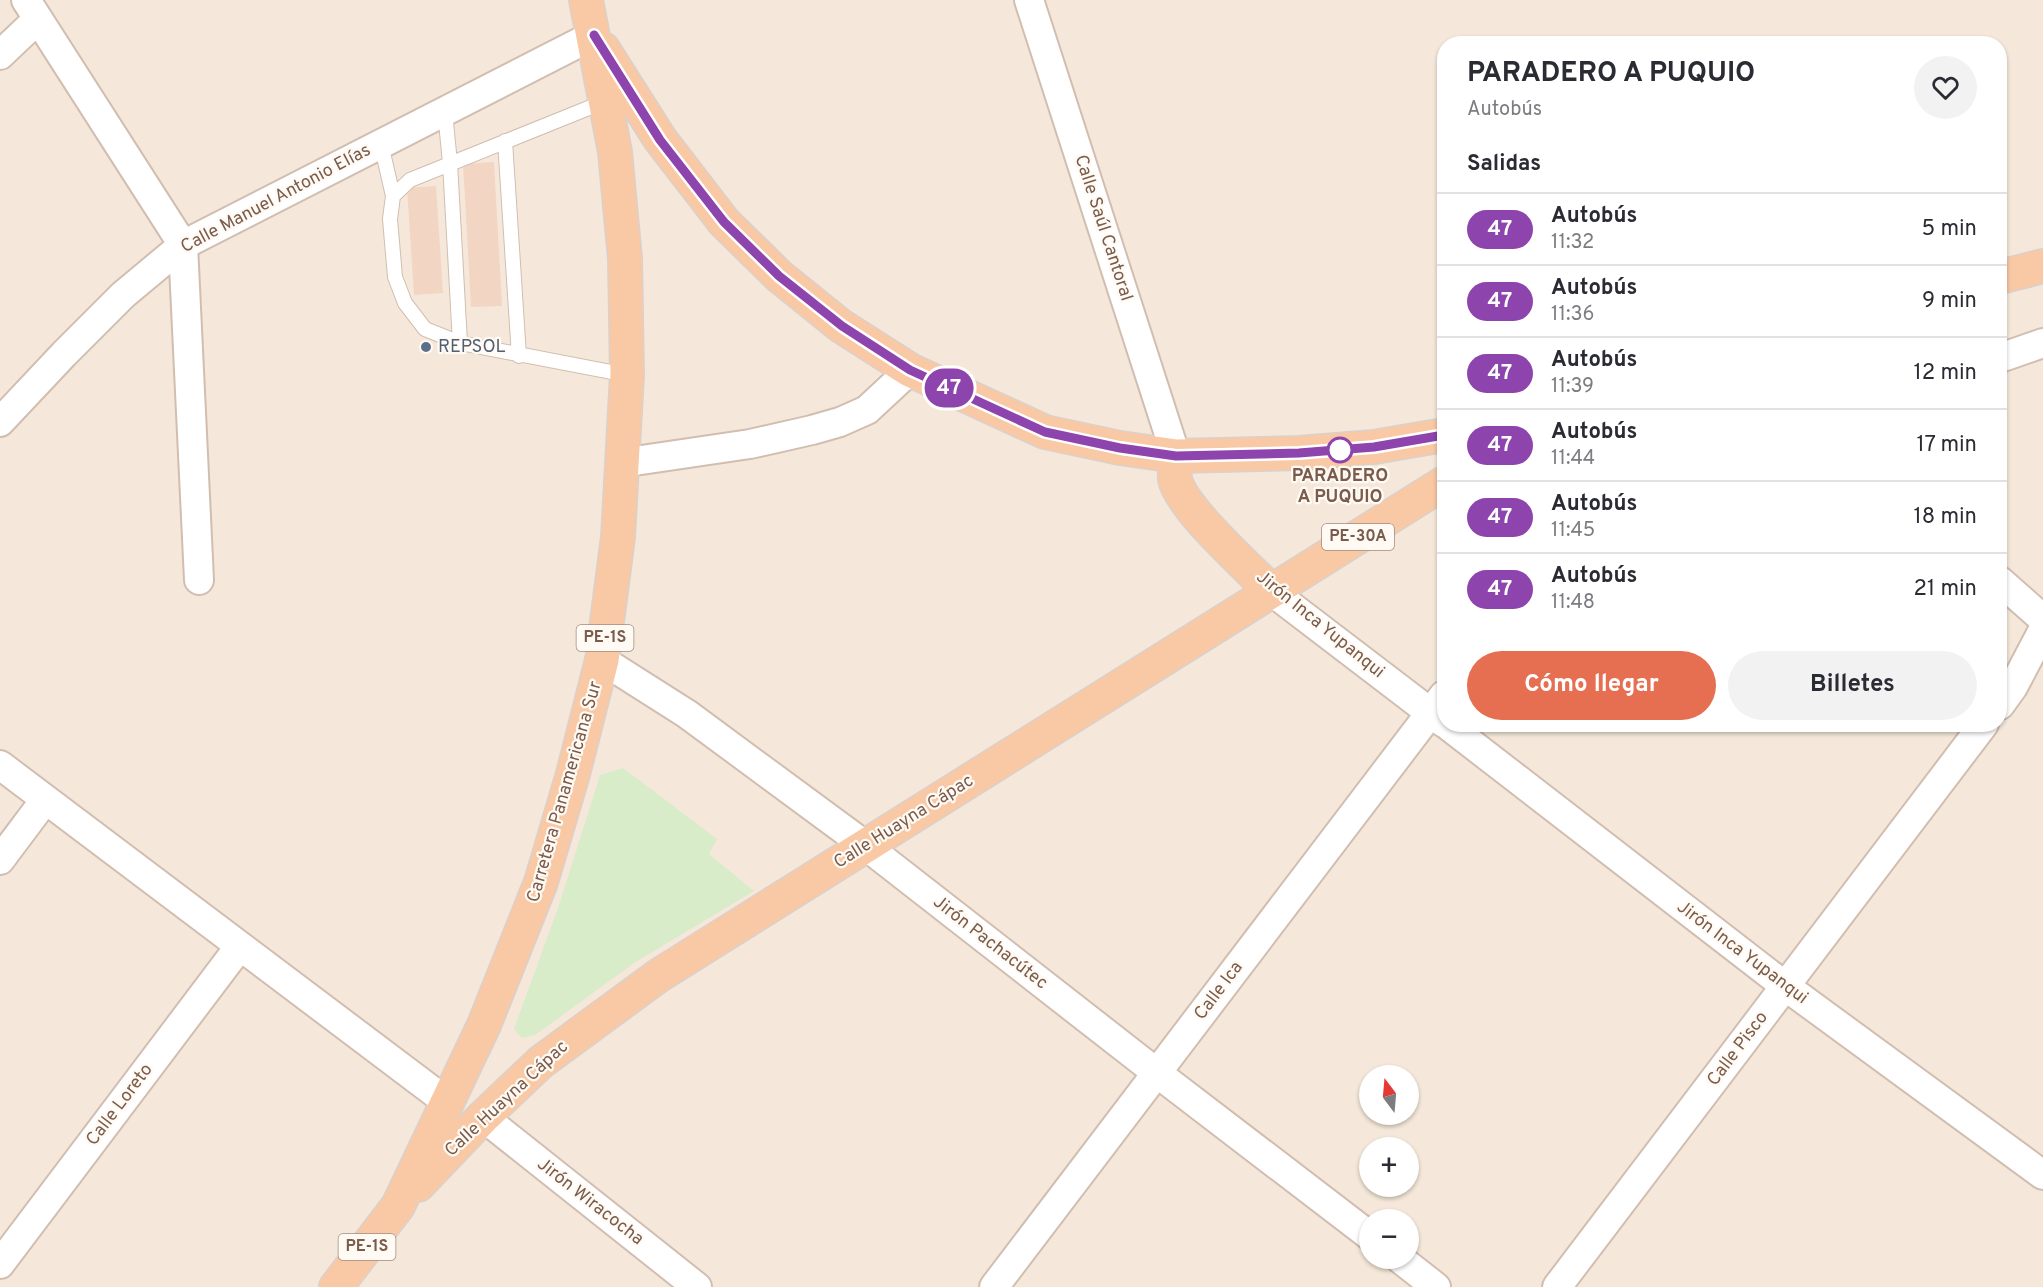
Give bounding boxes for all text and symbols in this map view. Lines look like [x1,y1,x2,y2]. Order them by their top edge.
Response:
text: PARADERO A PUQUIO [1467,56,1755,92]
button: heart [1914,56,1977,119]
text: Autobús [1467,97,1542,123]
street label: Calle Manuel Antonio Elías [177,139,375,259]
text: Salidas [1467,151,1541,178]
street label: Calle Saúl Cantoral [1069,152,1137,304]
text: Autobús [1551,203,1637,230]
text: 47 [1488,216,1512,243]
text: 5 min [1922,216,1977,243]
text: 11:32 [1551,230,1594,256]
text: Autobús [1551,275,1637,302]
text: 47 [1488,288,1512,315]
text: 9 min [1922,288,1977,315]
text: 11:36 [1551,302,1594,328]
place label: REPSOL [438,336,506,359]
marker: REPSOL [419,340,433,354]
text: Autobús [1551,347,1637,374]
text: 47 [1488,360,1512,387]
text: 12 min [1914,360,1977,387]
line badge: 47 [922,368,976,408]
text: 11:39 [1551,374,1594,400]
text: 47 [937,375,961,402]
text: Autobús [1551,419,1637,446]
text: 47 [1488,432,1512,459]
text: 17 min [1917,432,1977,459]
marker: PARADERO A PUQUIO [1327,437,1353,463]
text: 11:44 [1551,446,1595,472]
place label: PARADERO A PUQUIO [1292,465,1388,509]
text: Autobús [1551,491,1637,518]
text: 47 [1488,504,1512,531]
text: 18 min [1914,504,1977,531]
text: 11:45 [1551,518,1595,544]
road number: PE-30A [1322,524,1394,550]
text: Autobús [1551,563,1637,590]
street label: Jirón Inca Yupanqui [1251,566,1389,684]
text: 47 [1488,576,1512,603]
text: 21 min [1914,576,1977,603]
text: 11:48 [1551,590,1595,616]
road number: PE-1S [576,625,634,651]
button: Cómo llegar [1467,651,1716,720]
button: Billetes [1728,651,1977,720]
street label: Carretera Panamericana Sur [522,679,608,905]
street label: Calle Huayna Cápac [830,770,978,874]
street label: Jirón Pachacútec [928,891,1052,995]
street label: Jirón Inca Yupanqui [1672,896,1812,1010]
street label: Calle Ica [1189,957,1249,1025]
street label: Calle Pisco [1702,1007,1774,1091]
street label: Calle Huayna Cápac [440,1036,574,1162]
street label: Calle Loreto [82,1059,158,1151]
north arrow [1359,1065,1419,1125]
map controls [1359,1065,1419,1269]
button: + [1359,1137,1419,1197]
street label: Jirón Wiracocha [532,1153,648,1251]
button: − [1359,1209,1419,1269]
road number: PE-1S [338,1234,395,1260]

